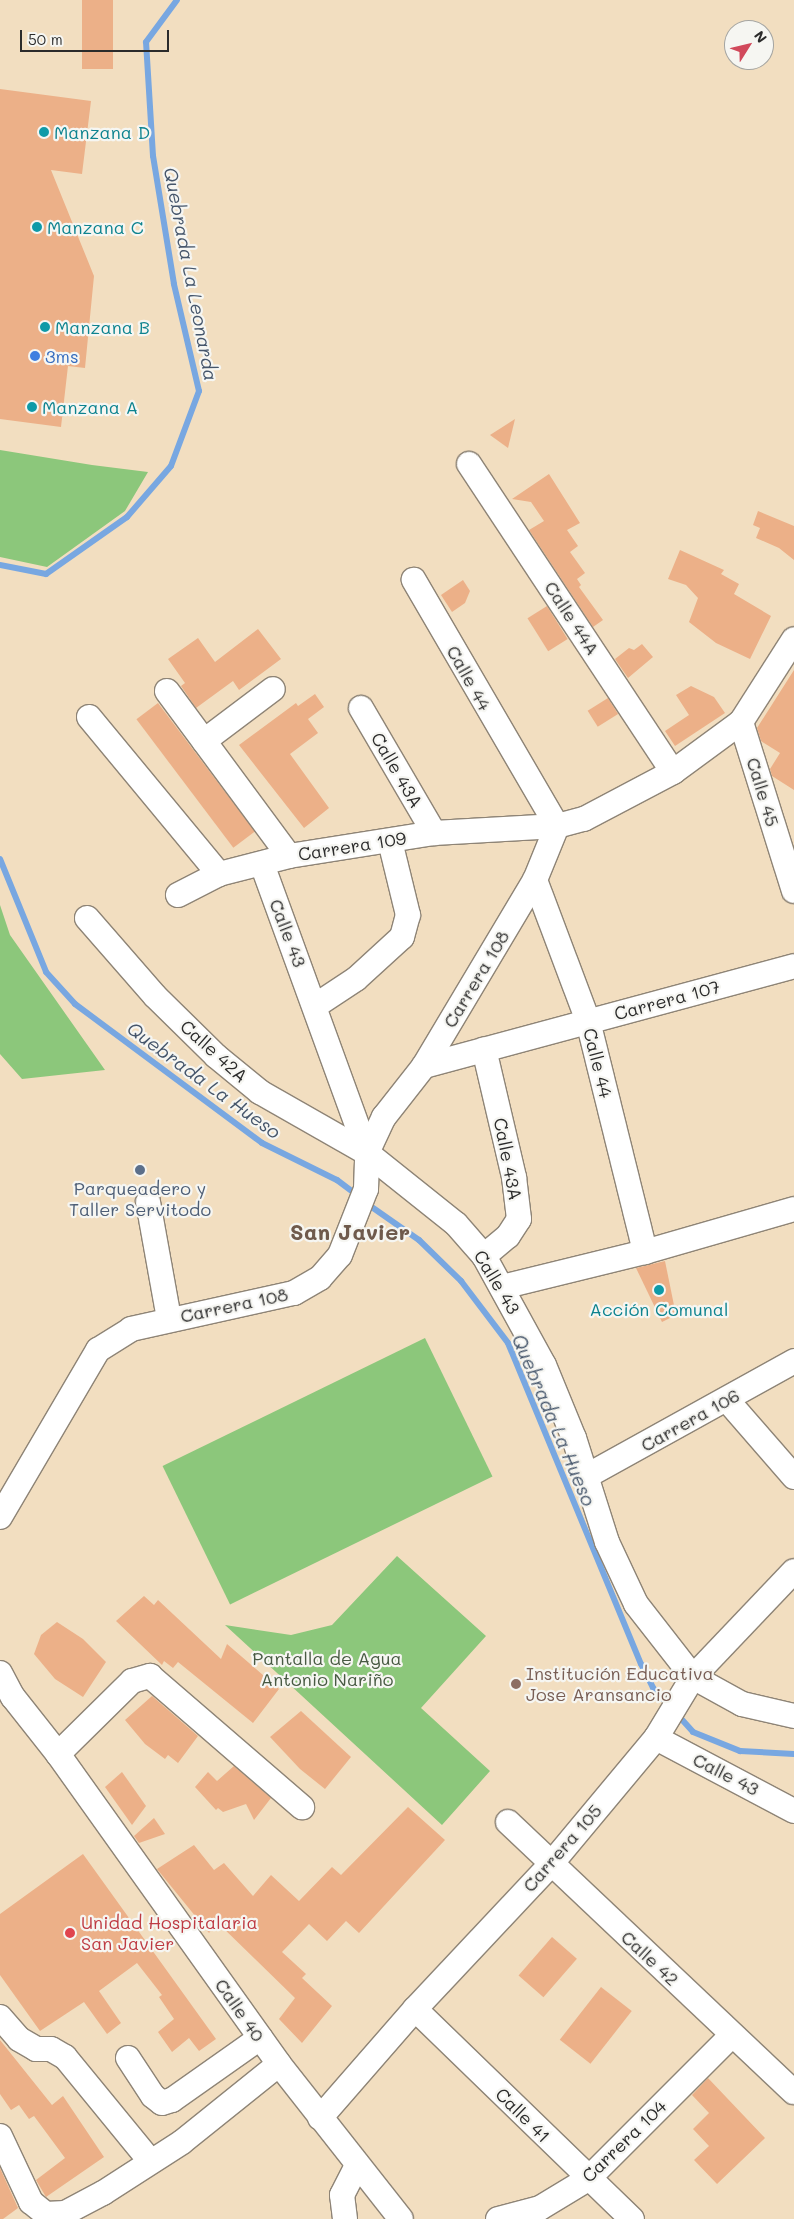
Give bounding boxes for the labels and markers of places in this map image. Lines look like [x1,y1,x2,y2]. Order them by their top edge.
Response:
place label: Manzana D [54,121,150,143]
marker: Manzana D [38,126,50,138]
place label: Manzana C [47,216,144,238]
marker: Manzana C [31,221,43,233]
place label: Manzana B [55,316,150,338]
marker: Manzana B [39,321,51,333]
place label: 3ms [45,345,79,367]
marker: 3ms [29,350,41,362]
place label: Manzana A [42,396,138,418]
marker: Manzana A [26,401,38,413]
marker: Parqueadero y Taller Servitodo [134,1164,146,1176]
place label: Parqueadero y Taller Servitodo [69,1178,211,1220]
marker: Acción Comunal [653,1284,665,1296]
place label: Acción Comunal [590,1298,728,1320]
place label: Institución Educativa Jose Aransancio [526,1663,714,1706]
marker: Institución Educativa Jose Aransancio [510,1678,522,1690]
place label: Unidad Hospitalaria San Javier [81,1912,258,1955]
marker: Unidad Hospitalaria San Javier [63,1926,77,1940]

